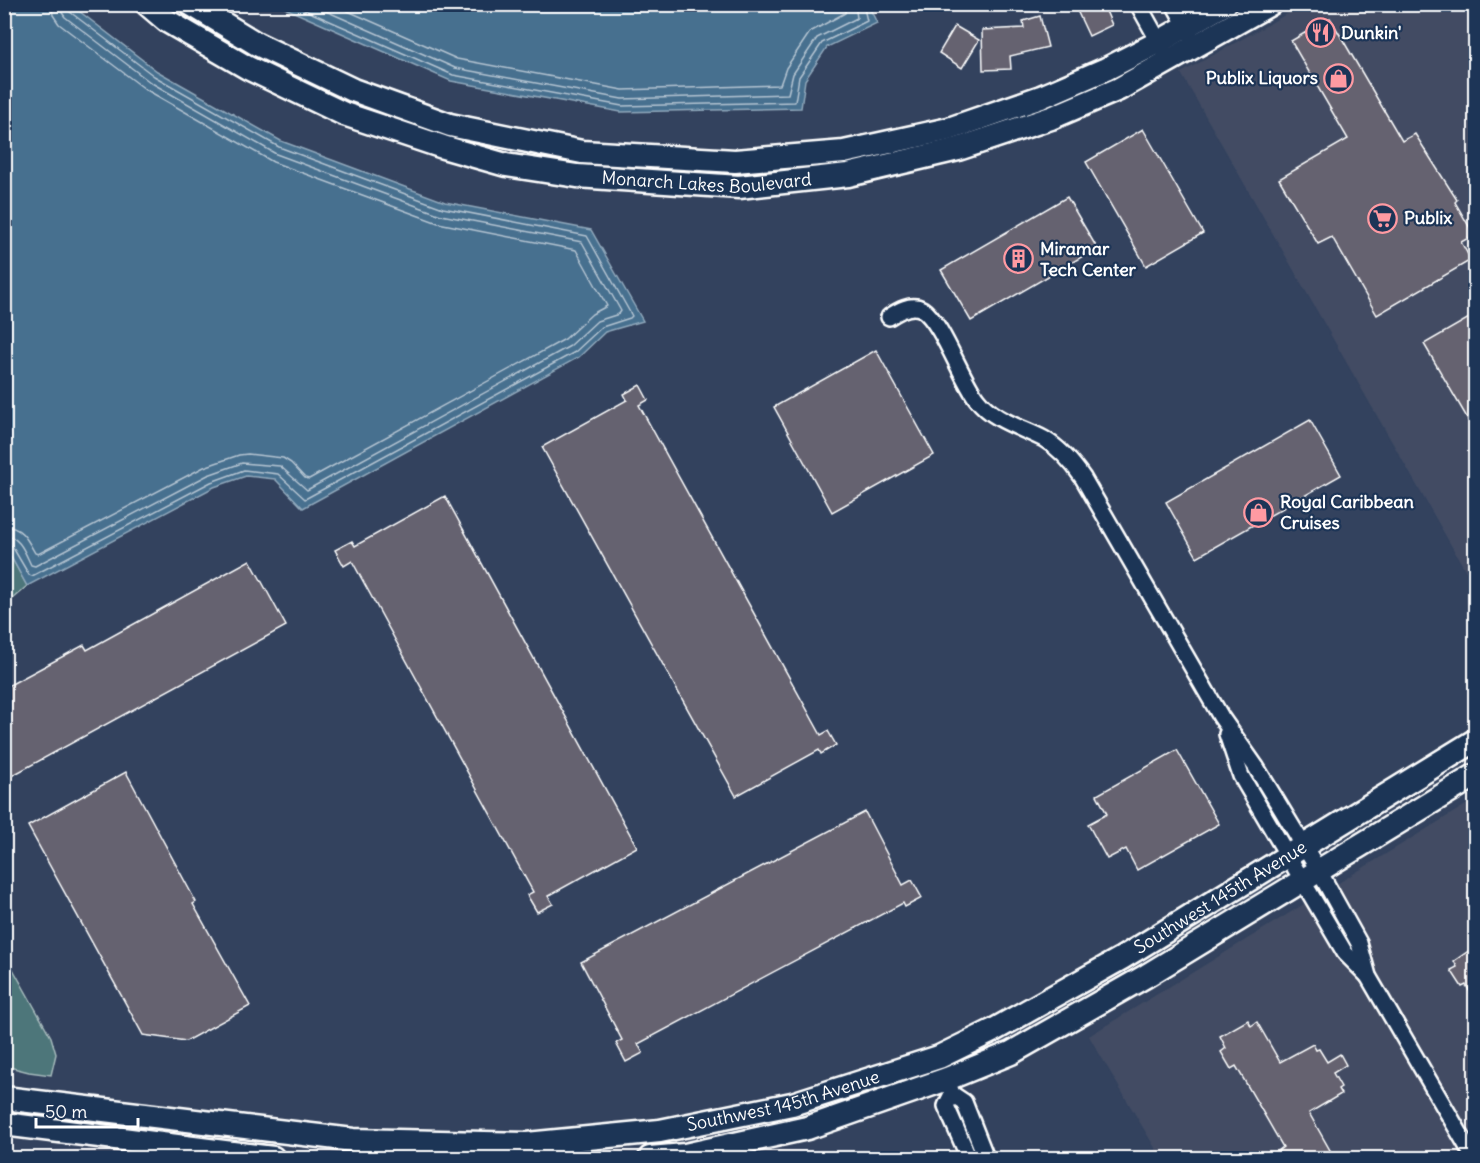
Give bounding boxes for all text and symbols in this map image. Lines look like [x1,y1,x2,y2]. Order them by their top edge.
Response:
restaurant icon: Dunkin' [1304,17,1336,49]
place label: Dunkin' [1341,21,1402,44]
shop icon: Publix Liquors [1323,62,1355,94]
place label: Publix Liquors [1206,66,1318,89]
street label: Monarch Lakes Boulevard [601,166,813,198]
supermarket icon: Publix [1367,202,1399,234]
place label: Publix [1404,206,1452,229]
place label: Miramar Tech Center [1040,237,1137,281]
building icon: Miramar Tech Center [1003,243,1035,275]
place label: Royal Caribbean Cruises [1280,490,1414,534]
shop icon: Royal Caribbean Cruises [1243,496,1275,528]
street label: Southwest 145th Avenue [1130,835,1311,959]
street label: Southwest 145th Avenue [685,1065,882,1136]
scale bar [36,1091,138,1129]
text: 50 m [45,1100,87,1123]

